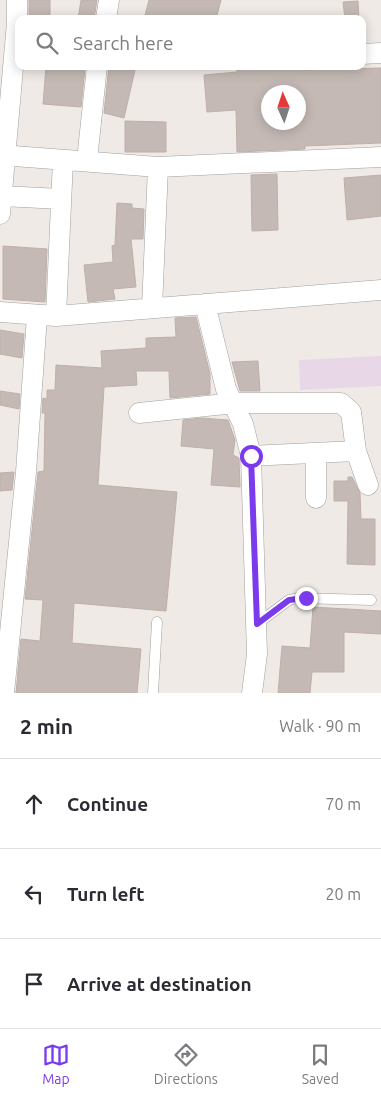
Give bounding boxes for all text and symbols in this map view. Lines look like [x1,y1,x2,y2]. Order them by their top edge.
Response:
search box [15,15,366,70]
icon: search [33,29,61,57]
text: Search here [73,32,173,54]
north arrow [261,85,306,130]
route start [240,445,263,468]
route end [295,587,318,610]
text: 2 min [20,714,73,738]
text: Walk · 90 m [279,717,361,735]
icon: ahead [20,790,48,818]
text: Continue [67,793,148,815]
text: 70 m [325,795,361,813]
icon: left [20,880,48,908]
text: Turn left [67,883,145,905]
text: 20 m [325,885,361,903]
icon: arrive [20,970,48,998]
text: Arrive at destination [67,973,252,995]
tab: Map [42,1041,70,1087]
tab: Directions [154,1041,218,1087]
tab: Saved [302,1041,339,1087]

